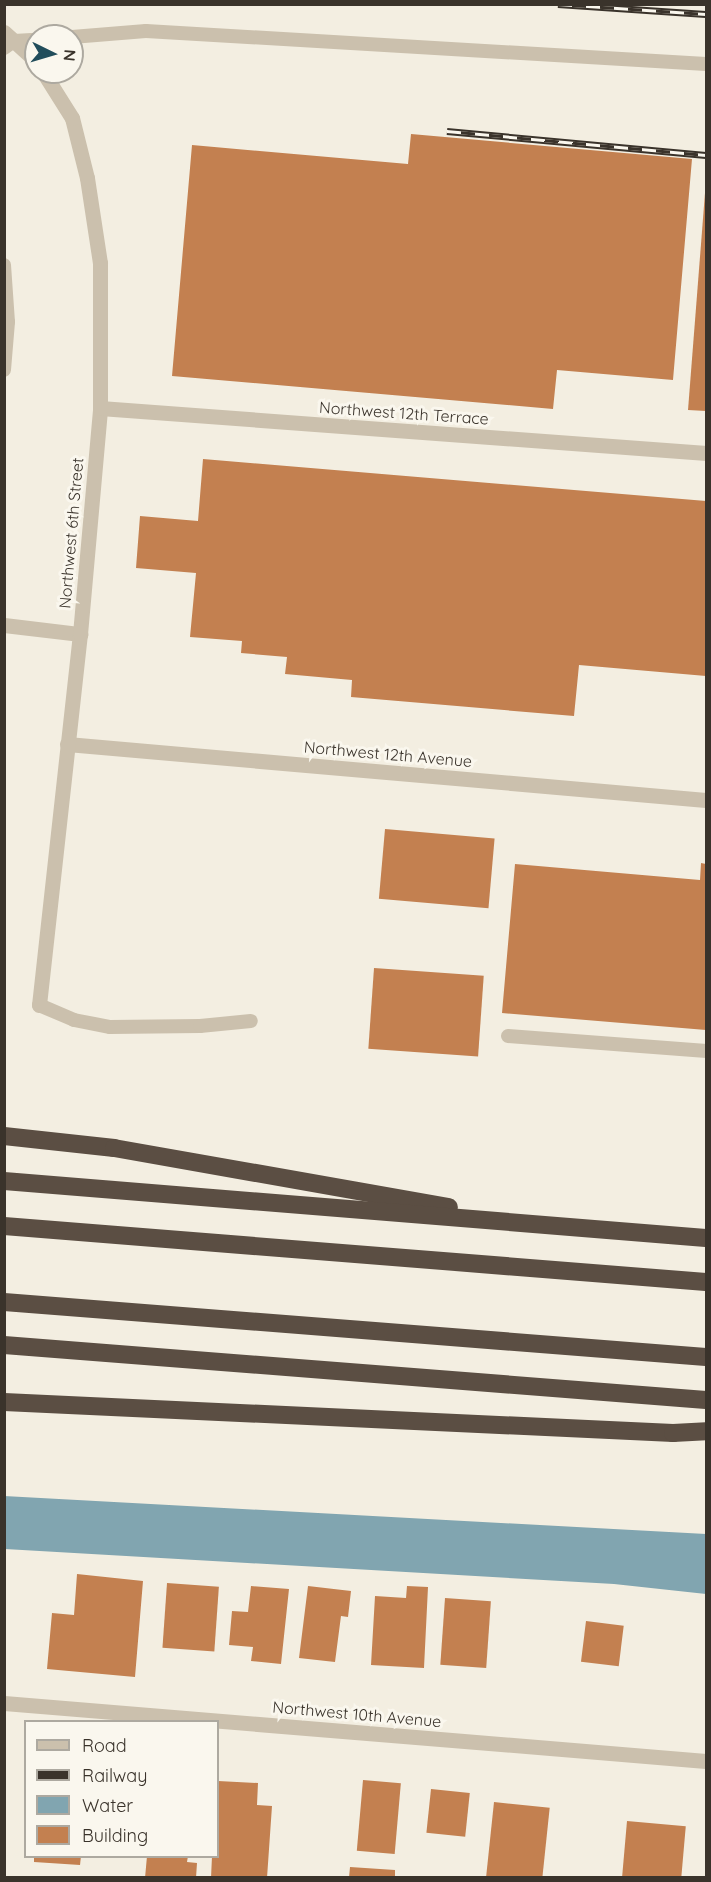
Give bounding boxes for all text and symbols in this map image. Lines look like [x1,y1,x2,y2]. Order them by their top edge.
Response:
north arrow [24,24,84,84]
text: N [59,49,80,62]
street label: Northwest 12th Terrace [319,397,489,429]
street label: Northwest 6th Street [55,457,87,609]
street label: Northwest 12th Avenue [303,737,473,771]
street label: Northwest 10th Avenue [272,1697,442,1731]
legend [24,1720,219,1858]
text: Road [82,1734,127,1757]
text: Railway [82,1764,148,1787]
text: Water [82,1794,133,1817]
text: Building [82,1824,148,1847]

